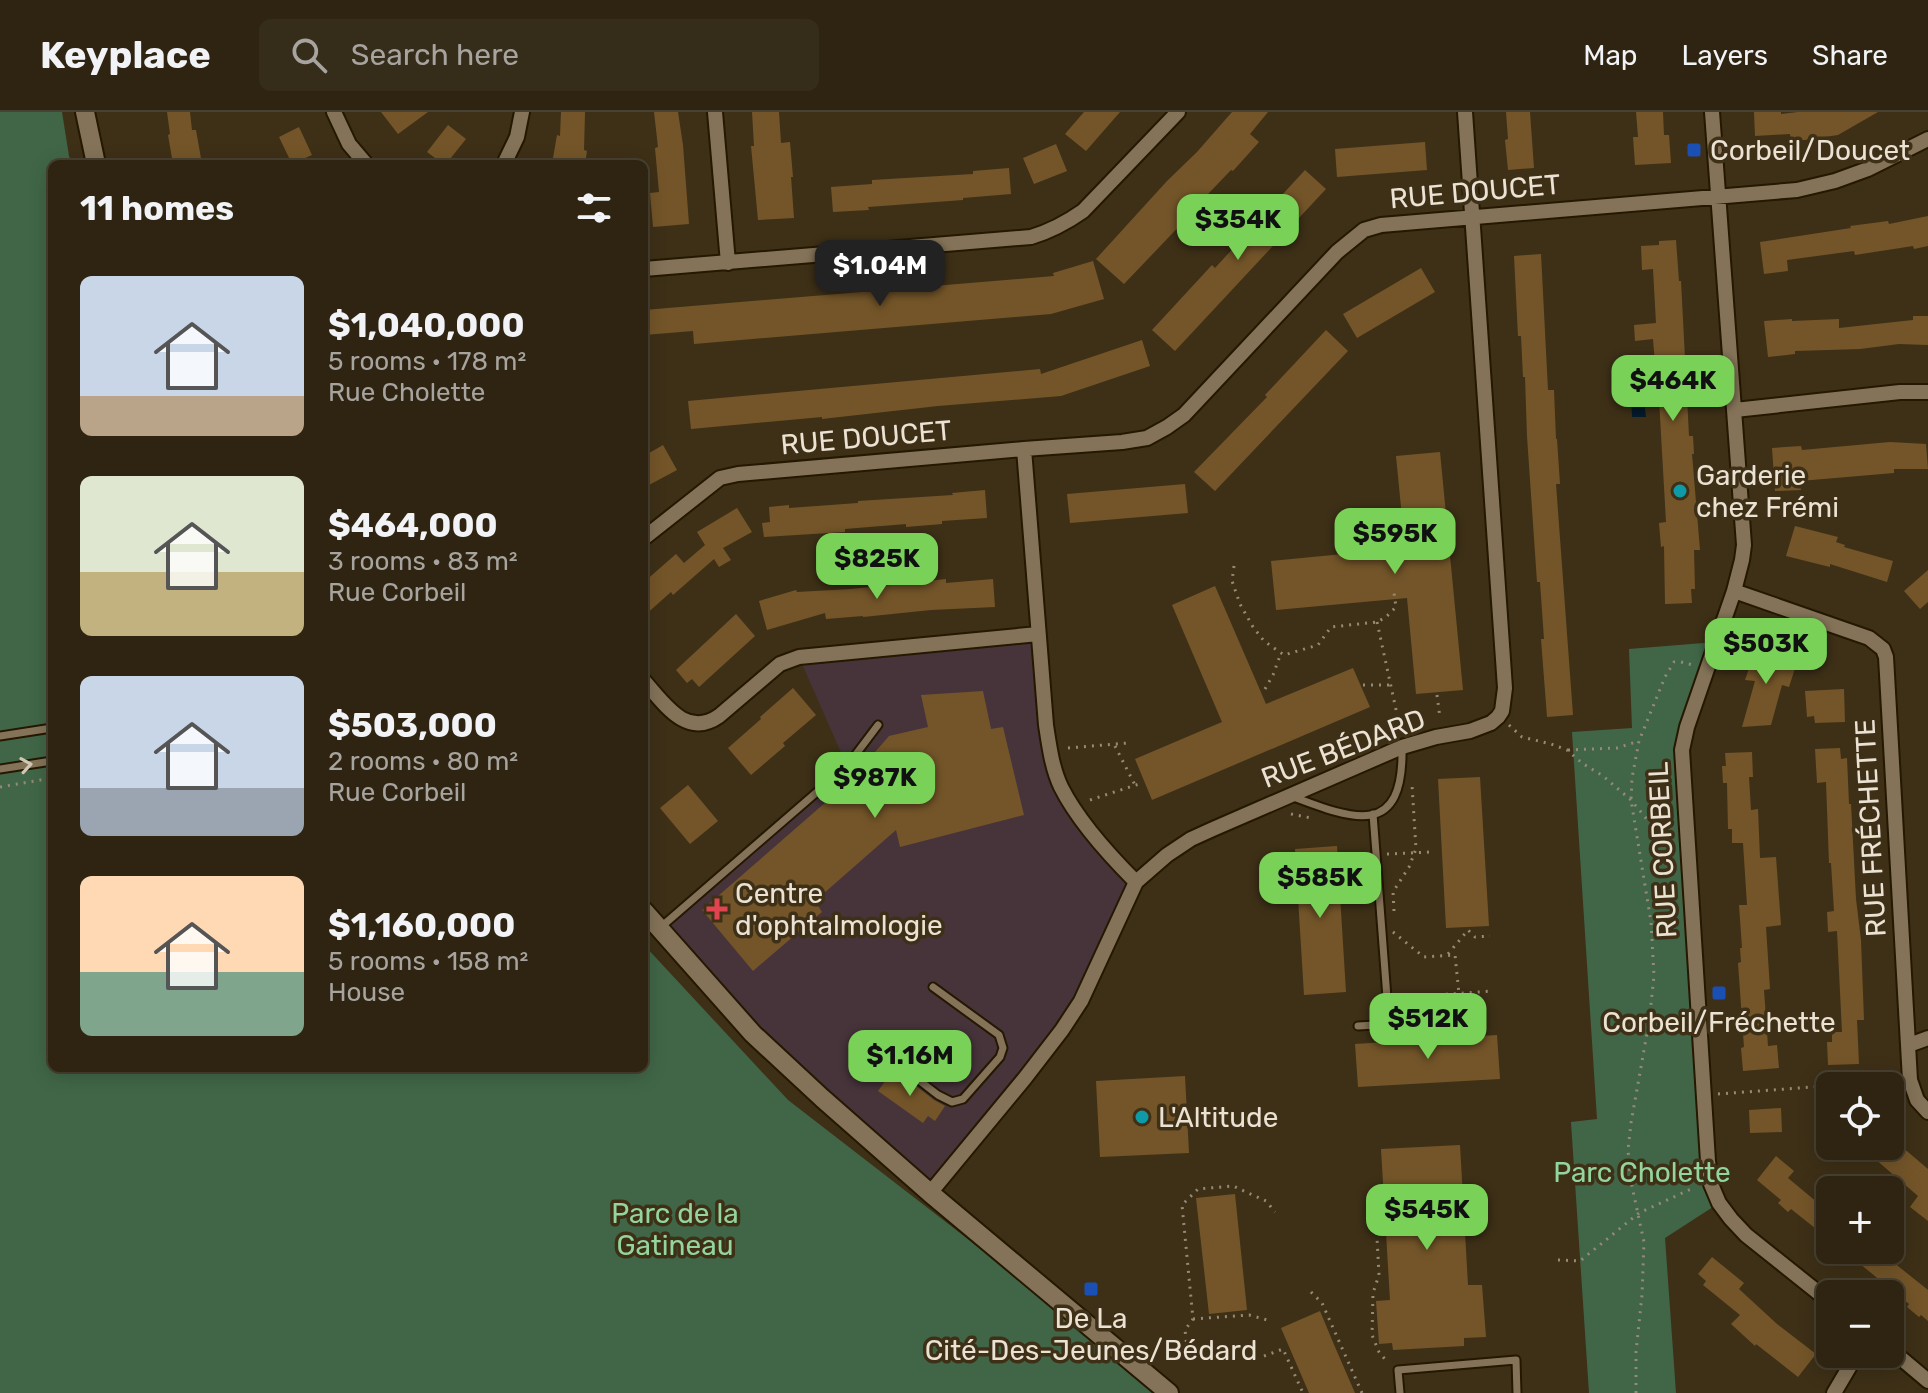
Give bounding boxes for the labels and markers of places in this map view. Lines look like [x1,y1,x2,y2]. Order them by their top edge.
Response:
place label: Corbeil/Doucet [1710,134,1910,167]
marker: Corbeil/Doucet [1685,141,1703,159]
pin: $354K [1182,194,1294,262]
pin: $1.04M [815,240,945,308]
pin: $464K [1617,355,1729,423]
place label: Garderie chez Frémi [1696,459,1839,524]
marker: Garderie chez Frémi [1671,482,1689,500]
pin: $595K [1339,508,1451,576]
pin: $825K [821,533,933,601]
pin: $503K [1710,618,1822,686]
pin: $987K [819,752,931,820]
pin: $585K [1264,852,1376,920]
place label: Centre d'ophtalmologie [735,877,943,942]
marker: Centre d'ophtalmologie [706,898,728,920]
marker: Corbeil/Fréchette [1710,984,1728,1002]
pin: $512K [1372,993,1484,1061]
place label: Corbeil/Fréchette [1602,1006,1836,1039]
pin: $1.16M [845,1030,975,1098]
place label: L'Altitude [1158,1101,1278,1134]
marker: L'Altitude [1133,1108,1151,1126]
pin: $545K [1371,1184,1483,1252]
marker: De La Cité-Des-Jeunes/Bédard [1082,1280,1100,1298]
place label: De La Cité-Des-Jeunes/Bédard [925,1302,1257,1367]

